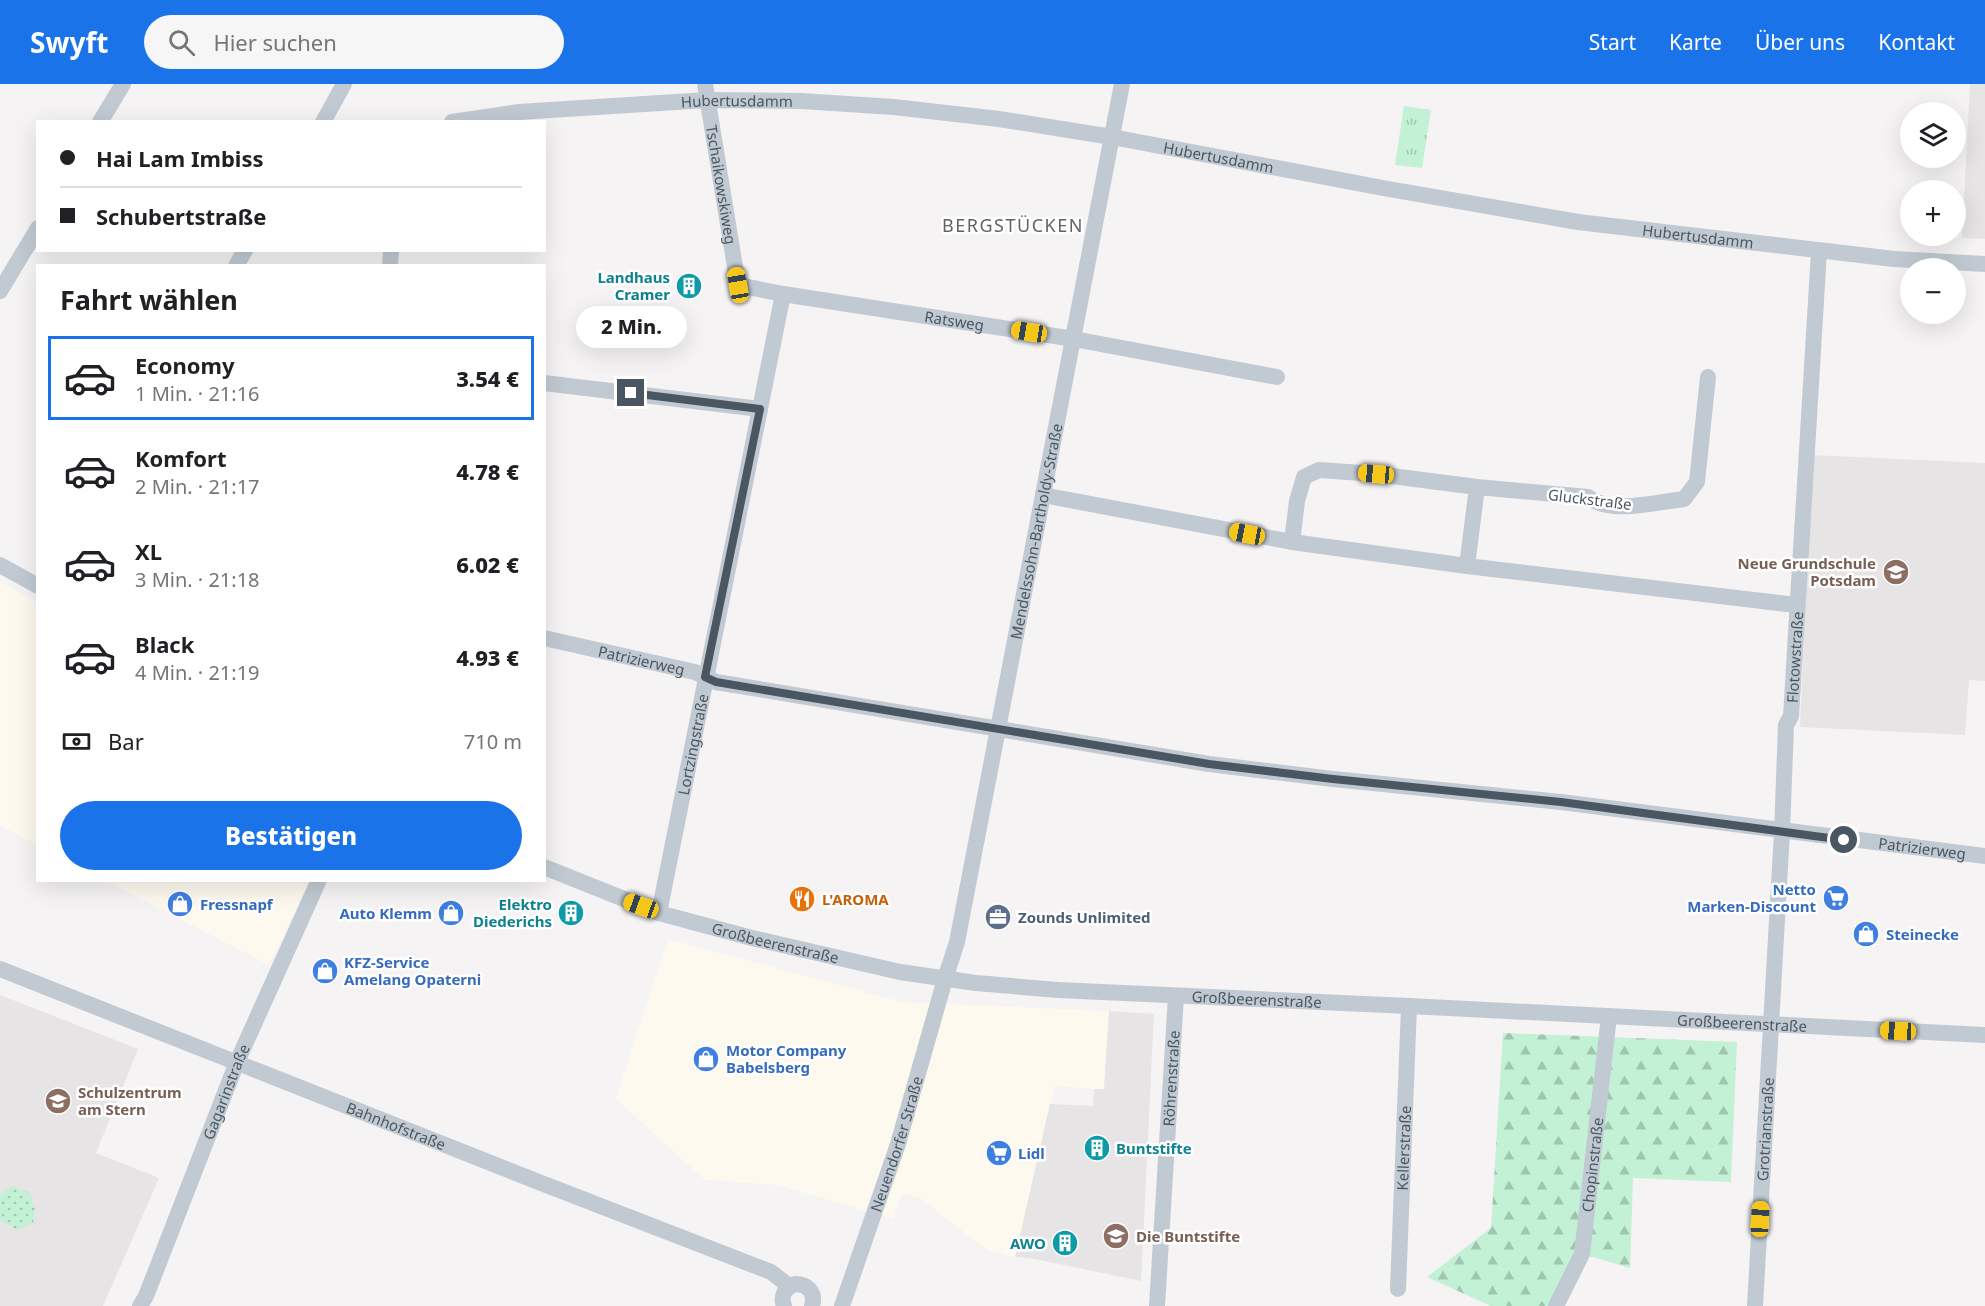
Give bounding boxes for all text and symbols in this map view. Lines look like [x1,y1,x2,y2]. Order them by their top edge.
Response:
search box [144,15,564,69]
text: Swyft [30,23,108,61]
icon: search [165,26,198,59]
text: Hier suchen [213,27,337,57]
text: Start [1589,28,1636,56]
text: Karte [1669,28,1722,56]
text: Über uns [1755,28,1845,56]
text: Kontakt [1878,28,1955,56]
street label: Hubertusdamm [680,90,793,112]
map controls [1900,102,1966,324]
button: layers [1900,102,1966,168]
street label: Tschaikowskiweg [702,124,741,246]
street label: Hubertusdamm [1162,137,1276,177]
text: Hai Lam Imbiss [96,143,264,173]
button: + [1900,180,1966,246]
text: Schubertstraße [96,201,266,231]
district label: BERGSTÜCKEN [942,213,1084,237]
street label: Hubertusdamm [1641,220,1755,252]
button: − [1900,258,1966,324]
car [726,266,750,304]
place label: Landhaus Cramer [597,267,670,304]
building icon: Landhaus Cramer [674,271,704,301]
text: Fahrt wählen [60,281,238,318]
callout: 2 Min. [576,306,686,348]
street label: Ratsweg [923,306,985,335]
text: 2 Min. [601,313,662,340]
car [1010,320,1048,344]
text: Economy [135,350,234,380]
icon: car [63,351,117,405]
text: 3.54 € [456,363,519,393]
route end [617,379,644,406]
text: 1 Min. · 21:16 [135,380,260,407]
street label: Mendelssohn-Bartholdy-Straße [1005,422,1067,641]
text: Komfort [135,443,226,473]
icon: car [63,444,117,498]
text: 4.78 € [456,456,519,486]
car [1357,463,1395,485]
text: 2 Min. · 21:17 [135,473,260,500]
street label: Gluckstraße [1547,484,1633,514]
car [1228,522,1266,546]
text: XL [135,536,162,566]
icon: car [63,537,117,591]
text: 6.02 € [456,549,519,579]
place label: Neue Grundschule Potsdam [1738,553,1876,590]
school or university icon: Neue Grundschule Potsdam [1881,557,1911,587]
text: 3 Min. · 21:18 [135,566,260,593]
street label: Flotowstraße [1782,611,1807,704]
text: Black [135,629,194,659]
icon: car [63,630,117,684]
street label: Patrizierweg [596,641,687,679]
text: 4.93 € [456,642,519,672]
text: 4 Min. · 21:19 [135,659,260,686]
street label: Lortzingstraße [673,692,713,797]
icon: cash [60,725,93,758]
text: Bar [108,726,144,756]
text: 710 m [464,728,522,755]
button: Bestätigen [60,801,522,870]
route start [1830,826,1857,853]
street label: Patrizierweg [1877,833,1967,863]
place label: Netto Marken-Discount [1687,879,1816,916]
supermarket icon: Netto Marken-Discount [1821,883,1851,913]
restaurant icon: L'AROMA [787,884,817,914]
shop icon: Fressnapf [165,889,195,919]
place label: L'AROMA [822,889,889,909]
car [621,891,661,921]
place label: Fressnapf [200,894,274,914]
place label: Elektro Diederichs [473,894,552,931]
shop icon: Auto Klemm [436,898,466,928]
building icon: Elektro Diederichs [556,898,586,928]
office icon: Zounds Unlimited [983,902,1013,932]
place label: Auto Klemm [339,903,432,923]
place label: Zounds Unlimited [1018,907,1151,927]
street label: Großbeerenstraße [710,918,841,968]
shop icon: Steinecke [1851,919,1881,949]
place label: Steinecke [1886,924,1959,944]
place label: KFZ-Service Amelang Opaterni [344,952,481,989]
shop icon: KFZ-Service Amelang Opaterni [310,956,340,986]
street label: Großbeerenstraße [1191,986,1322,1012]
street label: Großbeerenstraße [1677,1010,1808,1036]
car [1880,1021,1916,1041]
street label: Röhrenstraße [1158,1030,1184,1127]
place label: Motor Company Babelsberg [726,1040,847,1077]
street label: Gagarinstraße [198,1041,254,1142]
shop icon: Motor Company Babelsberg [691,1044,721,1074]
street label: Neuendorfer Straße [865,1074,927,1214]
street label: Grotrianstraße [1752,1077,1778,1182]
place label: Schulzentrum am Stern [78,1082,182,1119]
school or university icon: Schulzentrum am Stern [43,1086,73,1116]
street label: Bahnhofstraße [344,1097,449,1154]
street label: Kellerstraße [1392,1105,1415,1191]
street label: Chopinstraße [1577,1116,1607,1213]
building icon: Buntstifte [1082,1133,1112,1163]
supermarket icon: Lidl [984,1138,1014,1168]
place label: Buntstifte [1116,1138,1192,1158]
place label: Lidl [1018,1143,1045,1163]
car [1750,1201,1770,1237]
school or university icon: Die Buntstifte [1101,1221,1131,1251]
place label: Die Buntstifte [1136,1226,1240,1246]
building icon: AWO [1050,1228,1080,1258]
place label: AWO [1010,1233,1046,1253]

